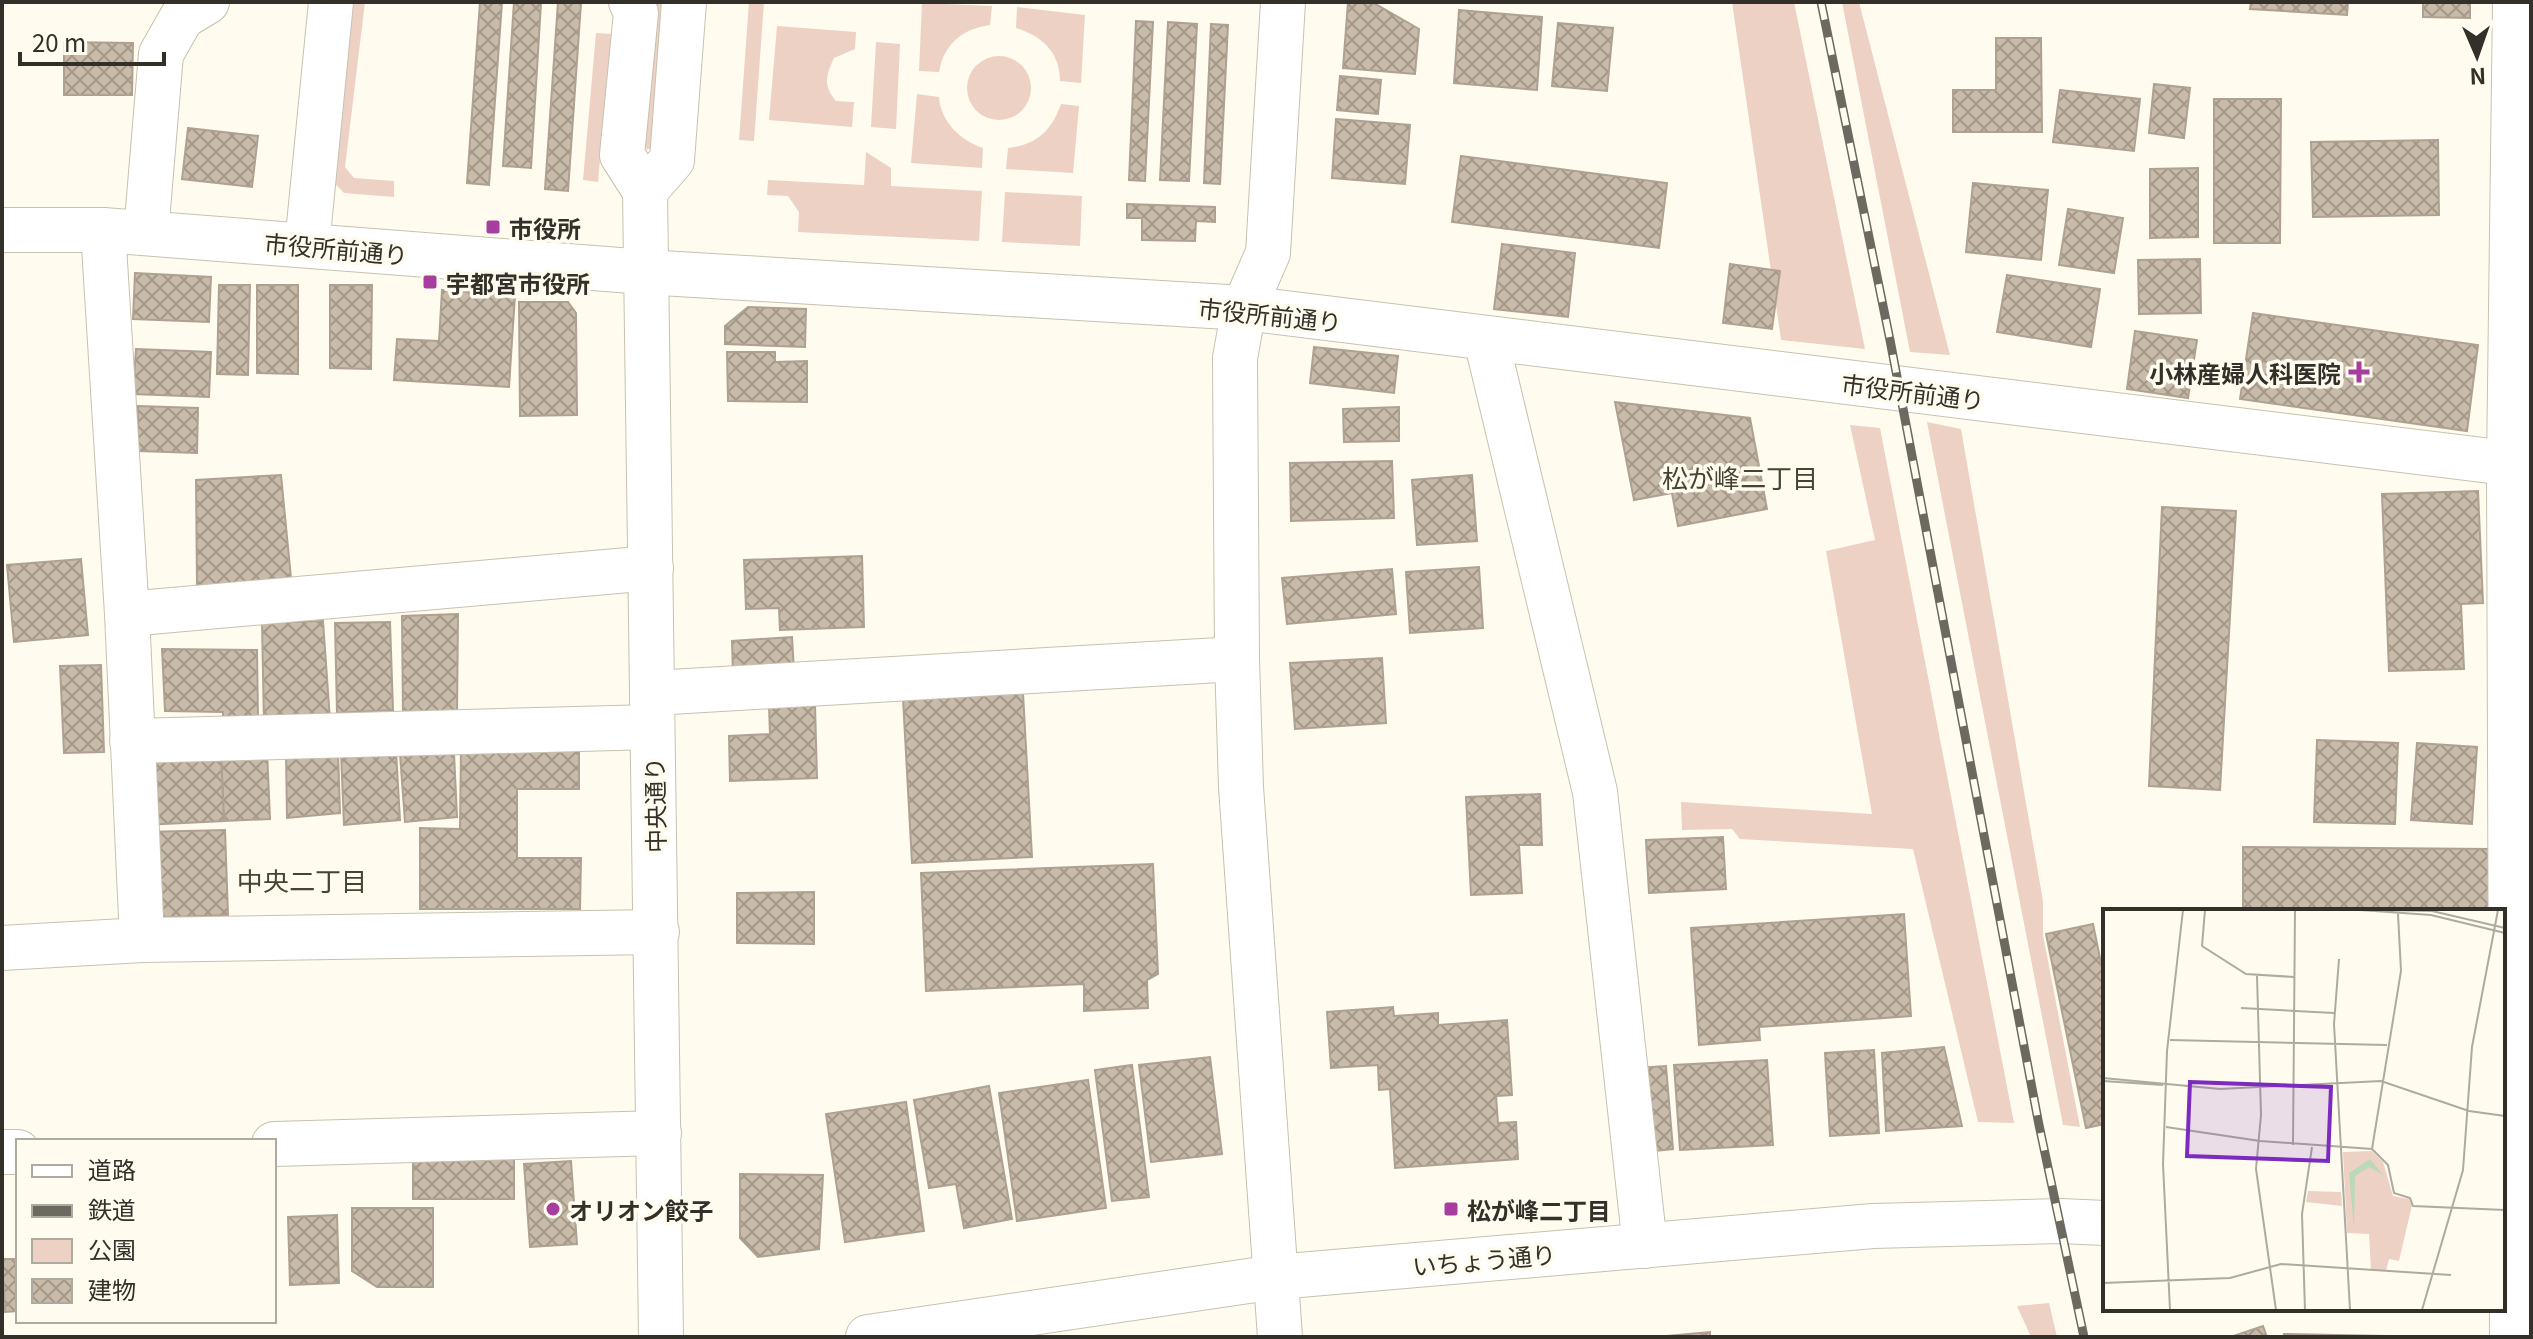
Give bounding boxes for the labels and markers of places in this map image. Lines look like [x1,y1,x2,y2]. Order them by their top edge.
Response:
place label: 市役所 [509,210,581,245]
marker: 市役所 [484,218,502,236]
place label: 宇都宮市役所 [446,265,590,300]
marker: 宇都宮市役所 [421,273,439,291]
place label: 小林産婦人科医院 [2149,355,2341,390]
marker: 小林産婦人科医院 [2348,361,2370,383]
place label: オリオン餃子 [569,1192,713,1227]
place label: 松が峰二丁目 [1467,1192,1611,1227]
marker: オリオン餃子 [544,1200,562,1218]
marker: 松が峰二丁目 [1442,1200,1460,1218]

